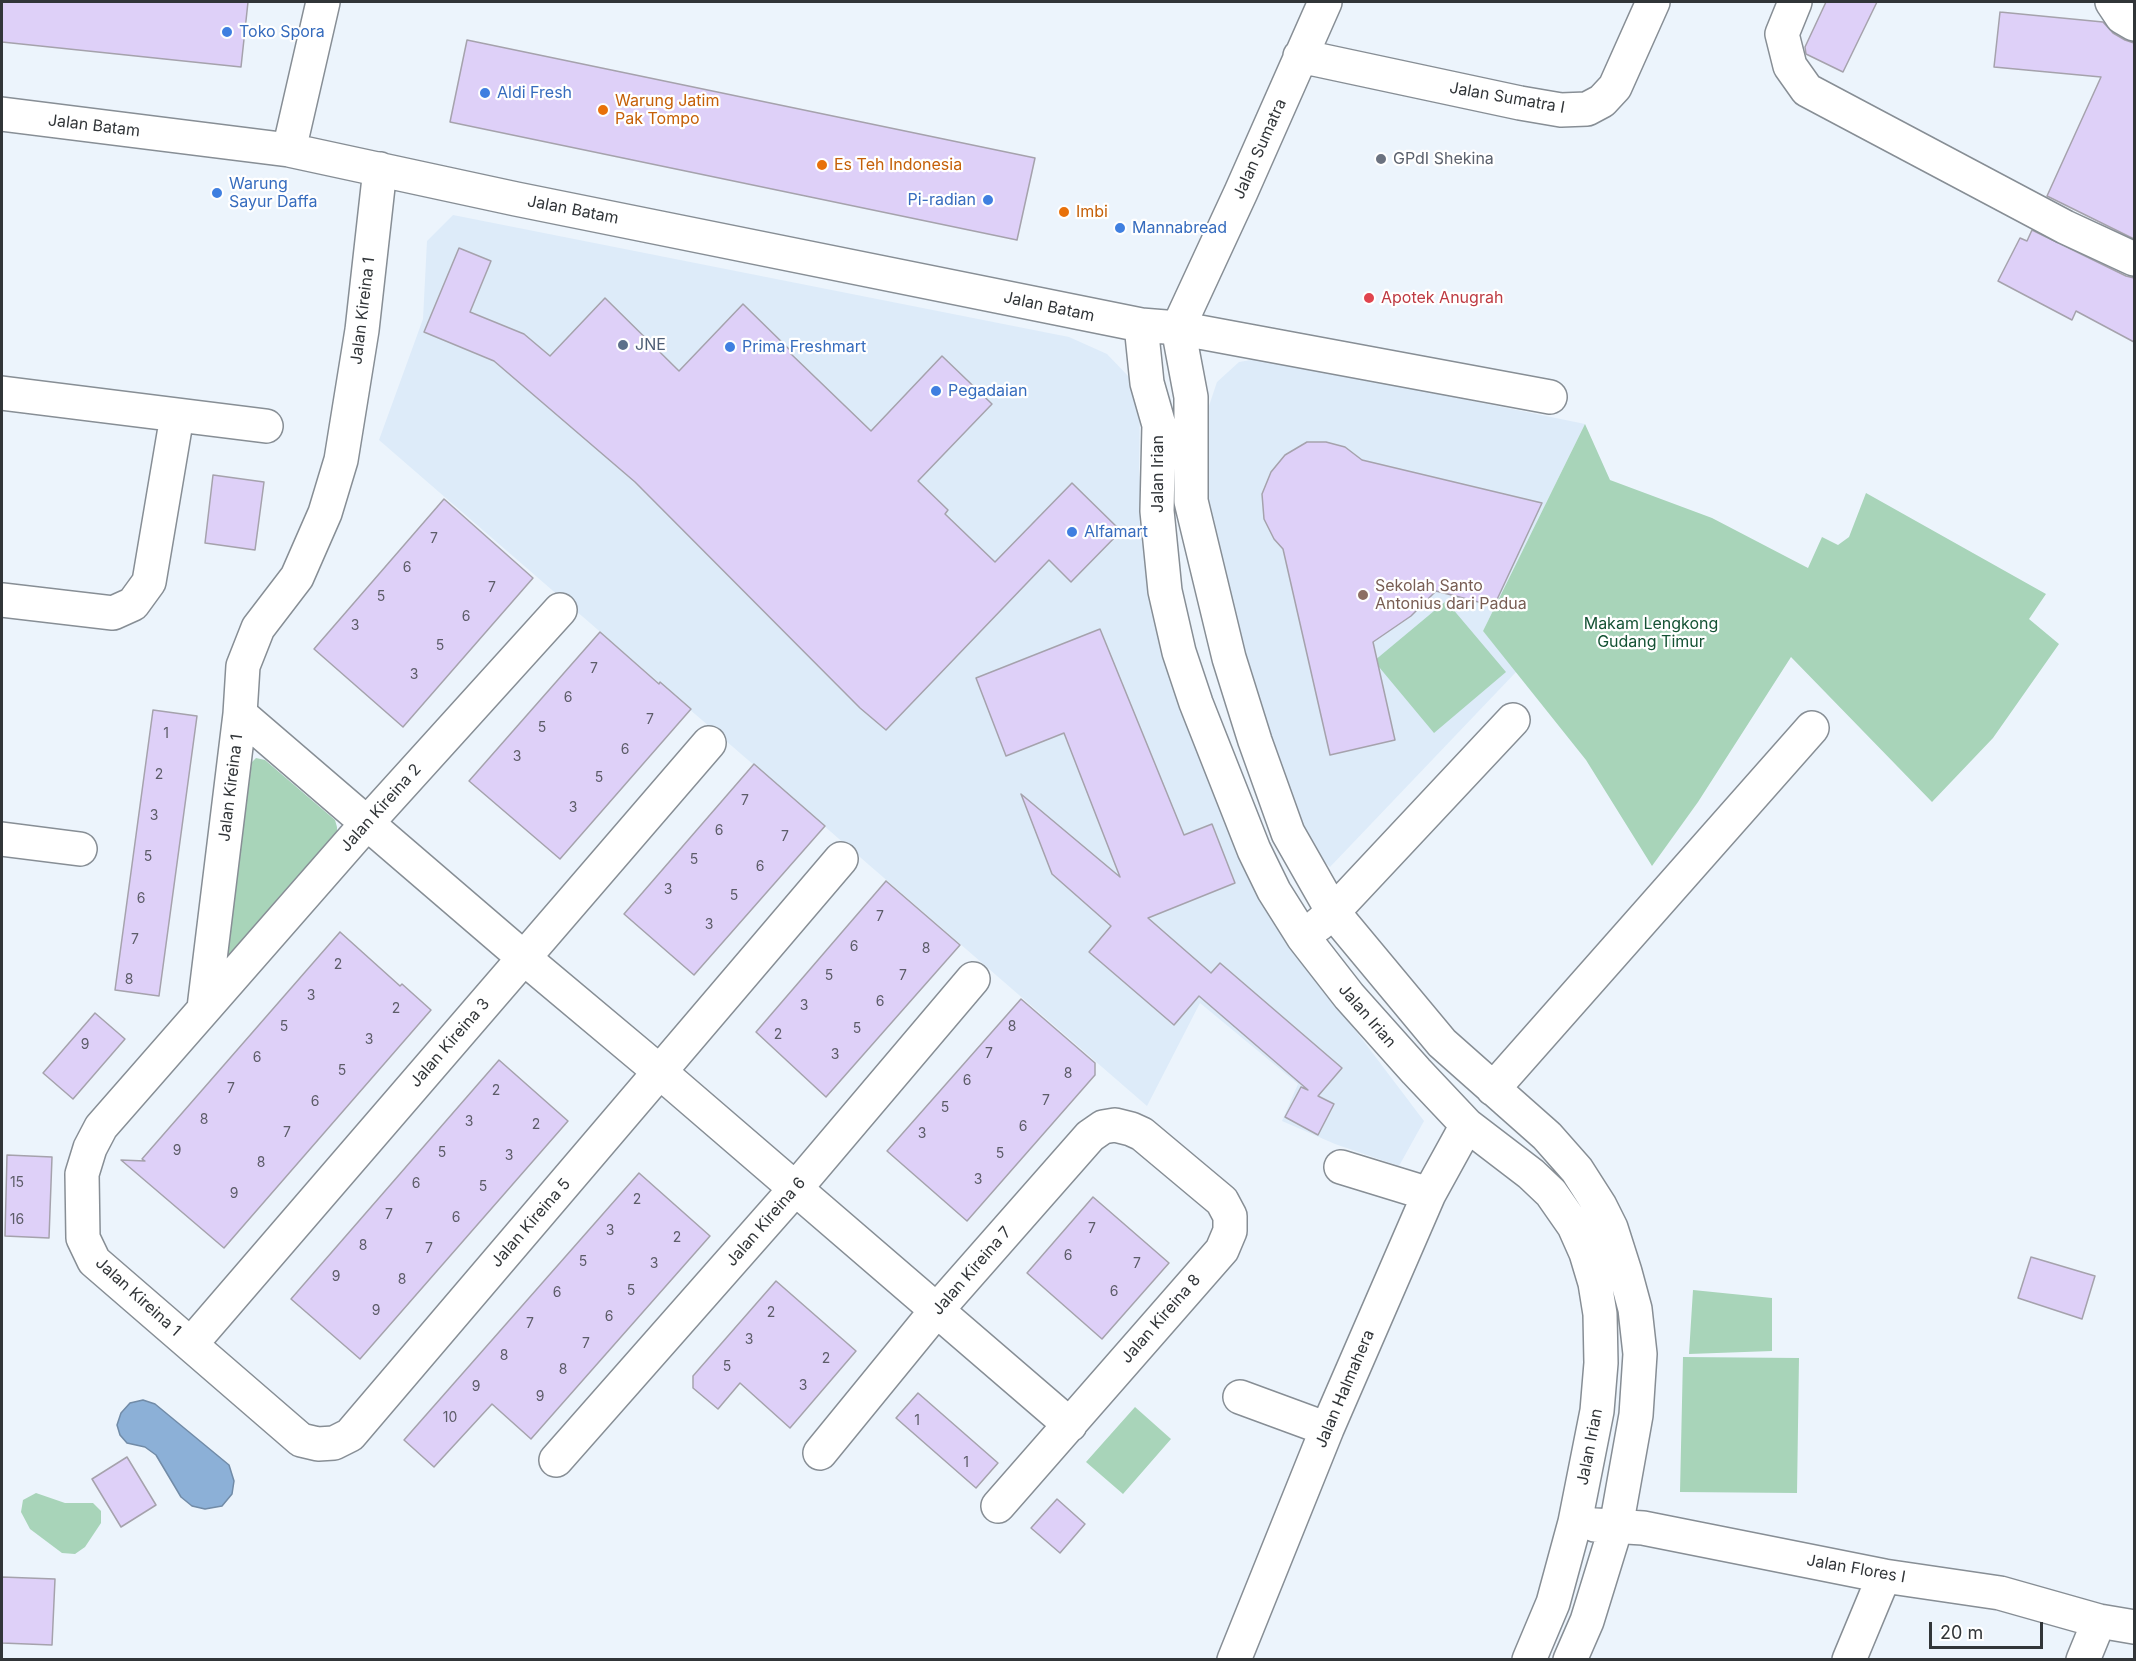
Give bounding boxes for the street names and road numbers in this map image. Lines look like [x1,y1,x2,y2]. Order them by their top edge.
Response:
street label: Jalan Sumatra I [1448,78,1566,118]
street label: Jalan Sumatra [1229,96,1291,202]
street label: Jalan Batam [47,111,141,141]
street label: Jalan Batam [526,192,620,228]
street label: Jalan Kireina 1 [347,256,379,366]
street label: Jalan Batam [1002,288,1096,326]
street label: Jalan Irian [1148,435,1168,513]
street label: Jalan Kireina 1 [215,733,247,843]
street label: Jalan Kireina 2 [337,760,425,856]
street label: Jalan Irian [1334,980,1400,1052]
street label: Jalan Kireina 3 [406,995,494,1091]
street label: Jalan Kireina 6 [722,1174,810,1270]
street label: Jalan Kireina 5 [487,1175,575,1271]
street label: Jalan Kireina 7 [928,1223,1016,1319]
street label: Jalan Kireina 1 [91,1254,185,1340]
street label: Jalan Kireina 8 [1117,1271,1205,1367]
street label: Jalan Halmahera [1311,1327,1379,1451]
street label: Jalan Irian [1573,1407,1607,1487]
street label: Jalan Flores I [1805,1551,1907,1587]

